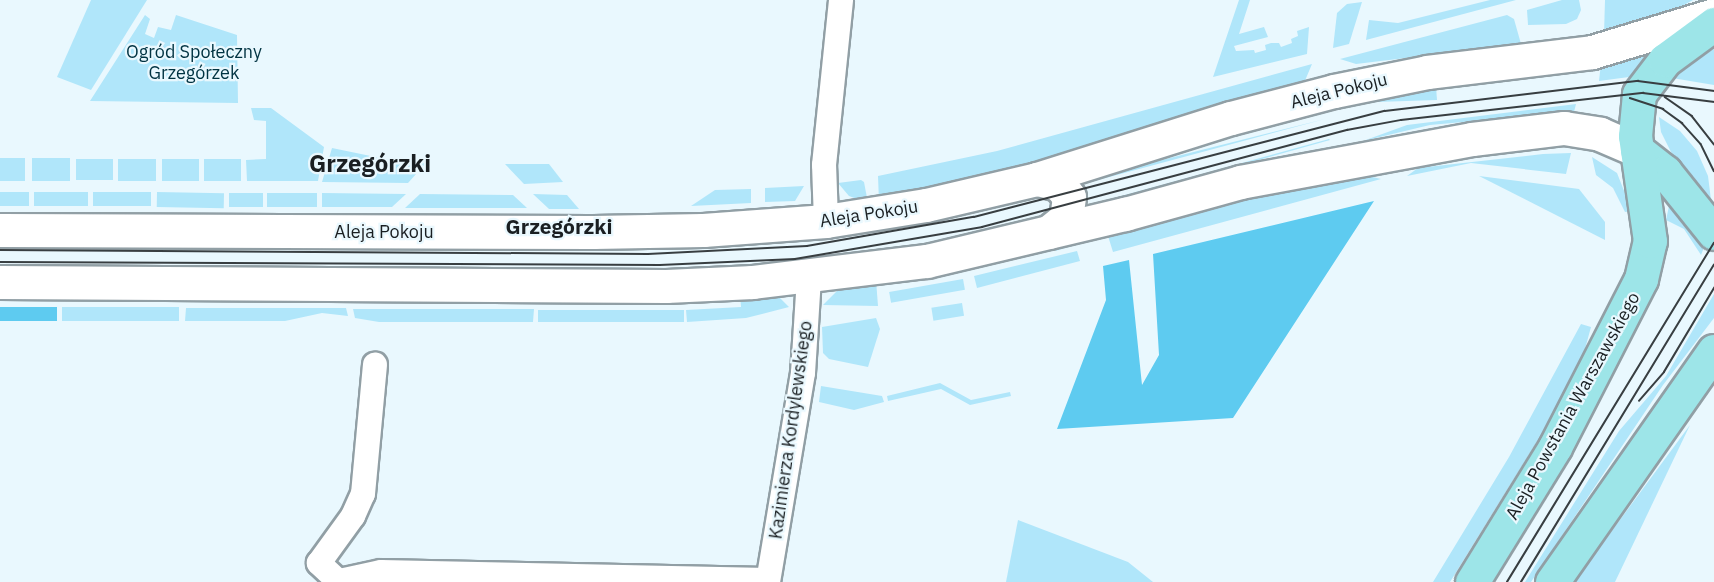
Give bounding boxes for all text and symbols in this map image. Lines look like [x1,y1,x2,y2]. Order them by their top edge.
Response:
park label: Ogród Społeczny Grzegórzek [126,42,262,84]
street label: Aleja Pokoju [1288,69,1390,113]
district label: Grzegórzki [309,150,431,178]
street label: Aleja Pokoju [818,196,920,232]
district label: Grzegórzki [506,213,612,239]
street label: Aleja Pokoju [334,221,434,243]
street label: Aleja Powstania Warszawskiego [1501,289,1645,523]
street label: Kazimierza Kordylewskiego [765,320,817,540]

